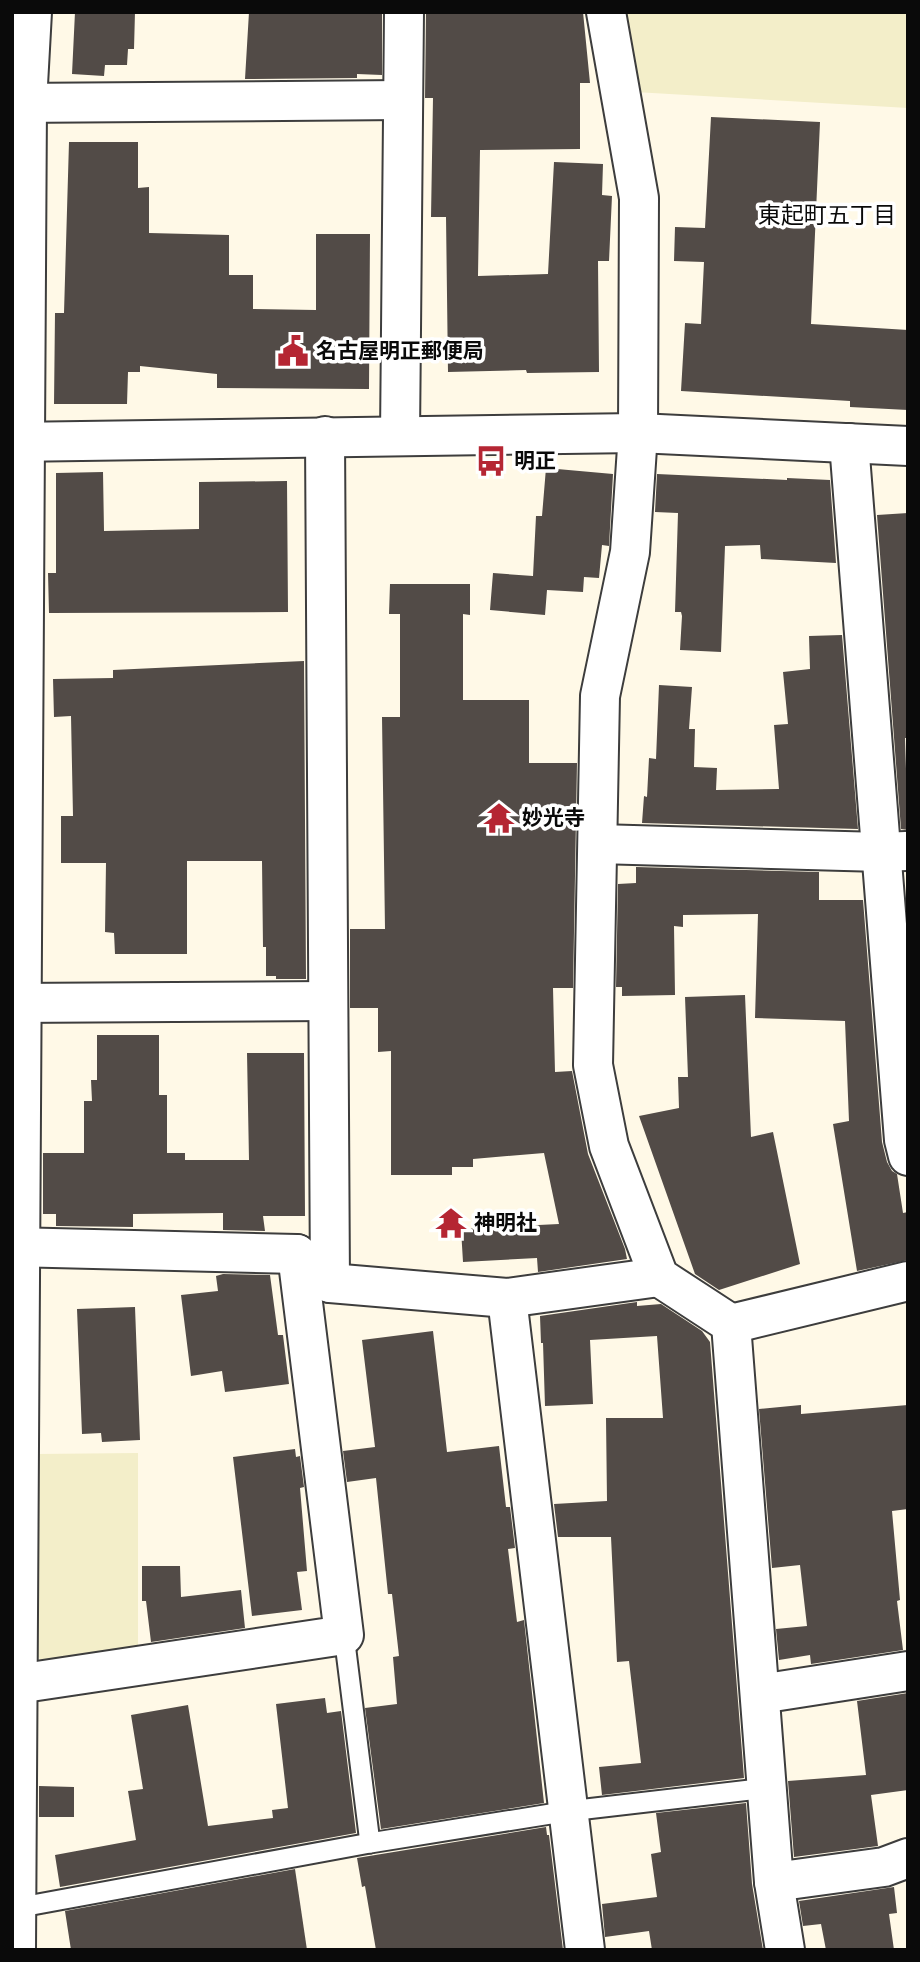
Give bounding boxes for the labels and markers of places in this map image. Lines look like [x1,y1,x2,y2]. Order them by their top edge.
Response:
public building icon: 名古屋明正郵便局 [276,334,310,368]
place label: 名古屋明正郵便局 [316,339,484,363]
bus stop icon: 明正 [474,444,508,478]
place label: 明正 [514,449,556,473]
temple icon: 妙光寺 [482,801,516,835]
place label: 妙光寺 [522,806,585,830]
temple icon: 神明社 [434,1206,468,1240]
place label: 神明社 [474,1211,537,1235]

